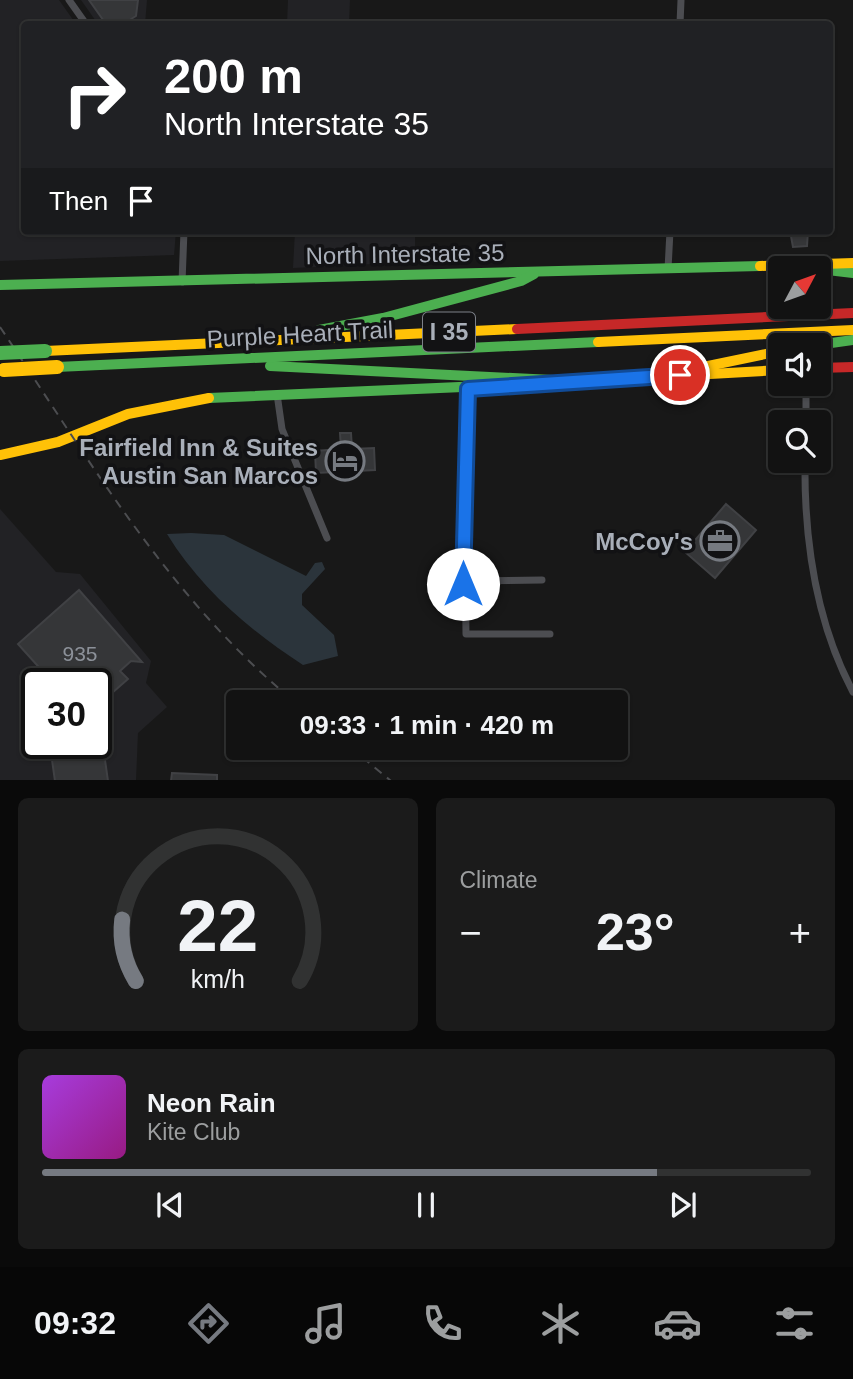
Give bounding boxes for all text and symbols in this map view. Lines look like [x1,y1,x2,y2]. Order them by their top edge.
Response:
icon: right [49,49,140,140]
text: 200 m [164,49,303,103]
text: North Interstate 35 [164,106,429,142]
icon: arrive [122,182,160,220]
text: Then [49,186,108,216]
street label: North Interstate 35 [305,239,505,269]
north arrow [768,256,831,318]
map controls [768,256,831,473]
road number: I 35 [423,312,475,352]
street label: Purple Heart Trail [206,316,394,352]
button: sound [768,333,831,396]
pin [650,345,710,405]
icon: arrive [661,356,699,394]
button: search [768,410,831,473]
place label: Fairfield Inn & Suites Austin San Marcos [79,434,318,489]
hotel icon: Fairfield Inn & Suites Austin San Marcos [324,440,366,482]
office icon: McCoy's [699,520,741,562]
place label: McCoy's [595,528,693,555]
position arrow [426,547,500,621]
house number: 935 [62,642,98,665]
speed limit sign: 30 [21,668,112,759]
text: 09:33 · 1 min · 420 m [300,710,554,740]
text: Climate [460,867,537,893]
text: 22 [177,885,258,966]
text: 23° [596,903,675,961]
text: − [460,912,482,954]
text: + [789,912,811,954]
text: km/h [191,964,245,992]
text: Neon Rain [147,1088,276,1118]
text: Kite Club [147,1119,240,1145]
icon: previous [151,1186,189,1224]
icon: pause [407,1186,445,1224]
icon: next [664,1186,702,1224]
icon: directions [184,1299,233,1348]
icon: music [301,1299,350,1348]
icon: phone [418,1299,467,1348]
icon: climate [536,1299,585,1348]
icon: car [653,1299,702,1348]
icon: filters [770,1299,819,1348]
text: 09:32 [34,1305,116,1341]

